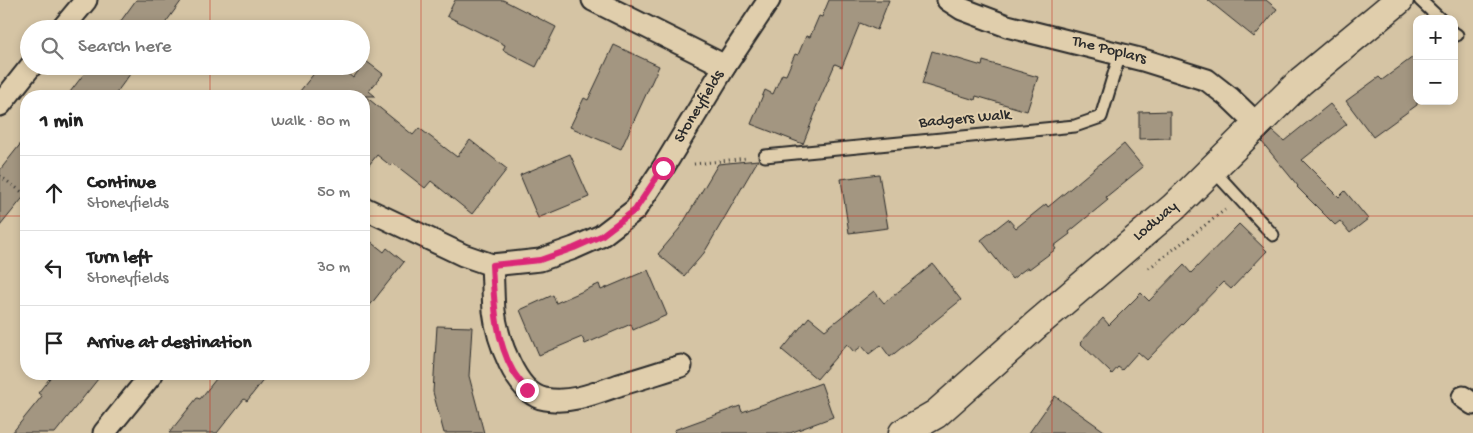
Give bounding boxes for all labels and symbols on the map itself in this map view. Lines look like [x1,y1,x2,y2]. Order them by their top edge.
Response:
street label: The Poplars [1069,32,1149,70]
street label: Stoneyfields [671,66,730,147]
street label: Badgers Walk [917,106,1014,134]
route start [652,157,675,180]
street label: Lodway [1130,198,1182,246]
route end [516,379,539,402]

